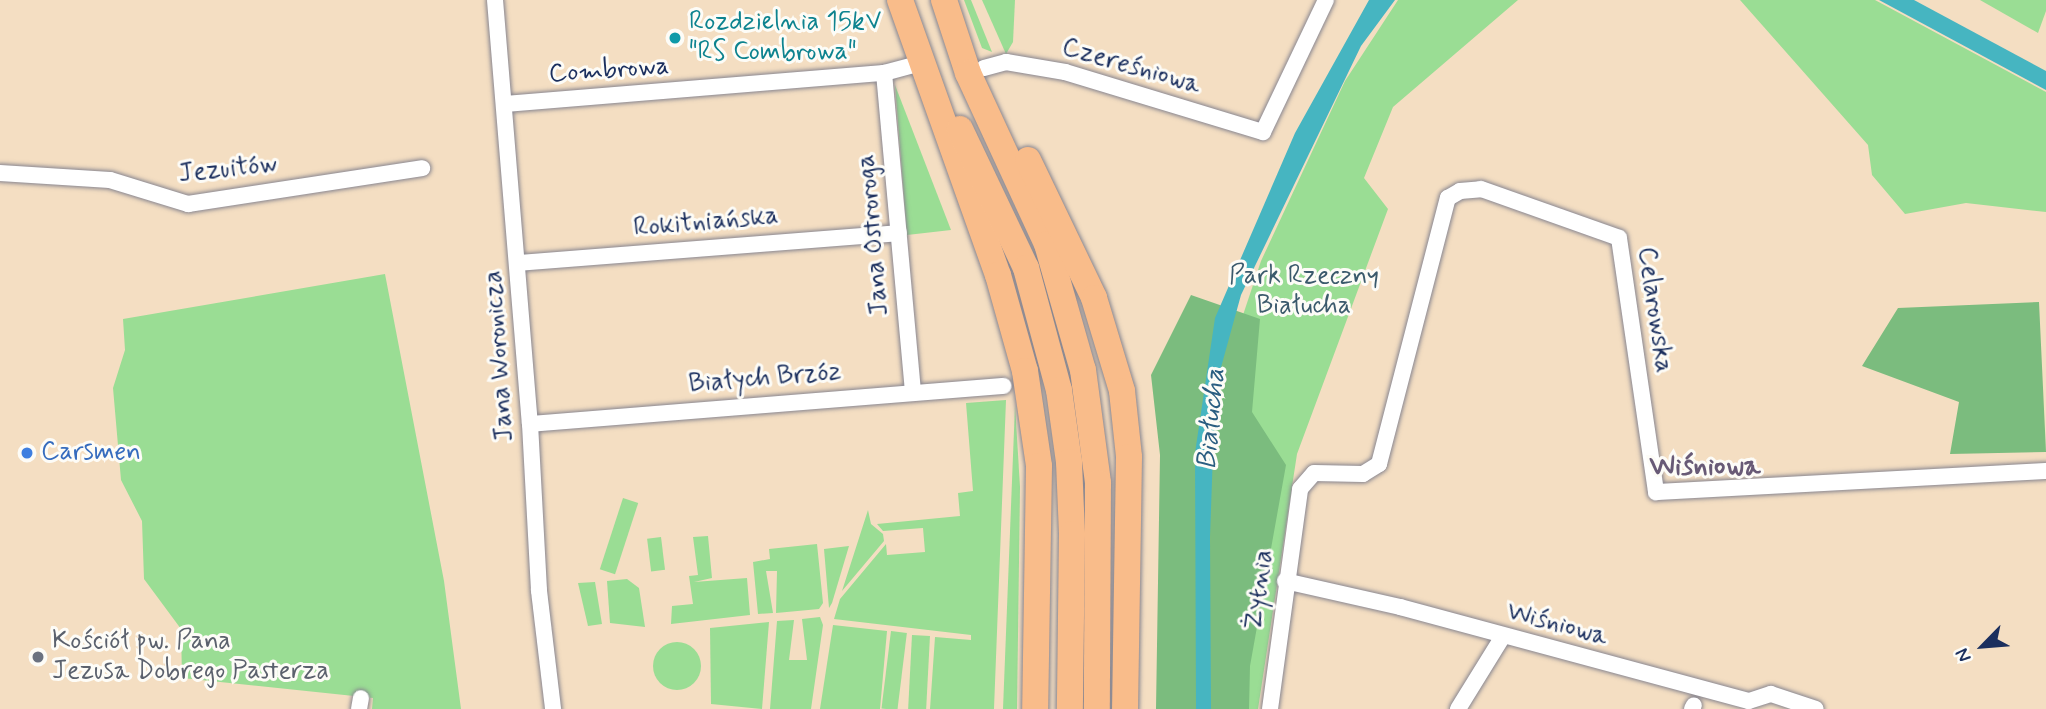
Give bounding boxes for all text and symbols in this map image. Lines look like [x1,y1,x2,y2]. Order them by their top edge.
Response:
place label: Rozdzielnia 15kV "RS Combrowa" [689,7,882,68]
marker: Rozdzielnia 15kV "RS Combrowa" [667,30,683,46]
street label: Czereśniowa [1058,32,1204,102]
street label: Combrowa [548,51,670,91]
street label: Jezuitów [177,149,279,191]
street label: Jana Ostroroga [851,152,897,318]
street label: Rokitniańska [632,201,780,245]
street label: Celarowska [1630,245,1678,375]
park label: Park Rzeczny Białucha [1229,261,1379,322]
street label: Jana Woronicza [478,268,522,444]
street label: Białych Brzóz [687,357,843,401]
water label: Białucha [1191,367,1233,471]
place label: Carsmen [41,437,141,469]
marker: Carsmen [19,445,35,461]
district label: Wiśniowa [1650,450,1760,484]
street label: Żytnia [1239,548,1281,632]
street label: Wiśniowa [1503,597,1611,653]
north arrow [1948,611,2018,681]
place label: Kościół pw. Pana Jezusa Dobrego Pasterza [52,626,329,688]
text: N [1950,644,1978,666]
marker: Kościół pw. Pana Jezusa Dobrego Pasterza [30,649,46,665]

